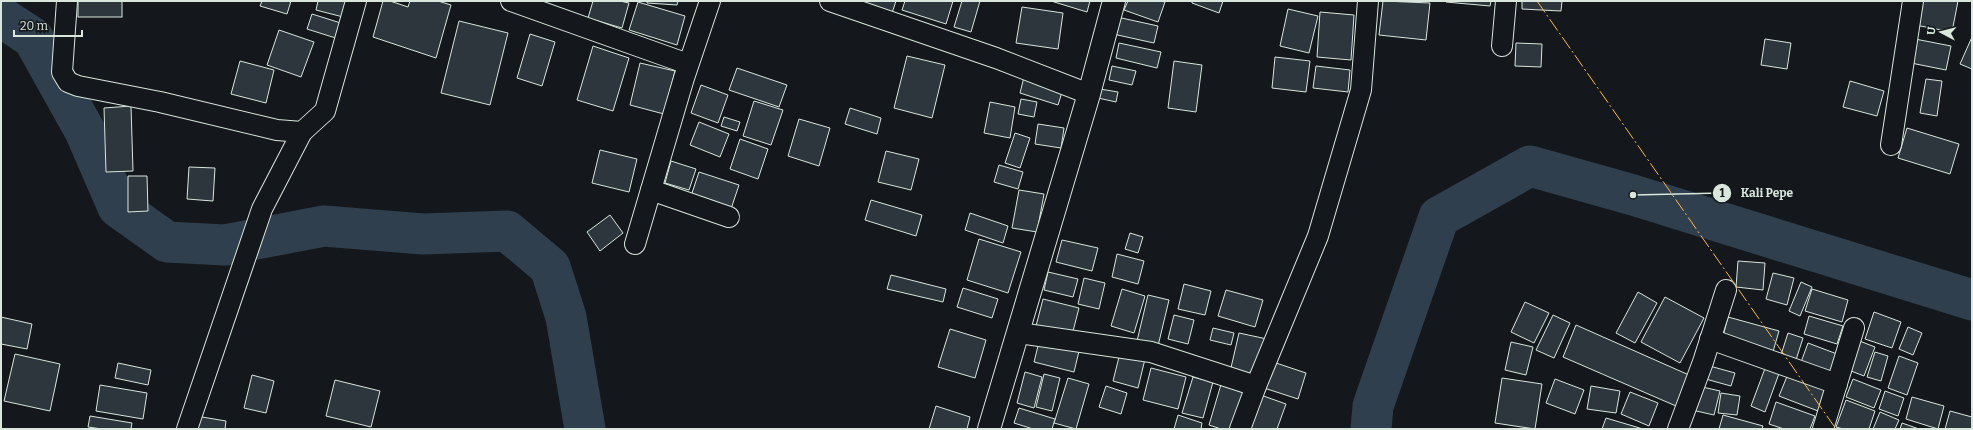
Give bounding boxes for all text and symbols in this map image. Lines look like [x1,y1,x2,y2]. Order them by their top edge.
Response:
scale bar [14,12,82,38]
north arrow [1921,12,1961,52]
text: 20 m [20,19,49,33]
text: U [1925,26,1939,36]
callout: Kali Pepe [1712,181,1801,205]
text: 1 [1719,186,1725,200]
text: Kali Pepe [1741,186,1794,200]

